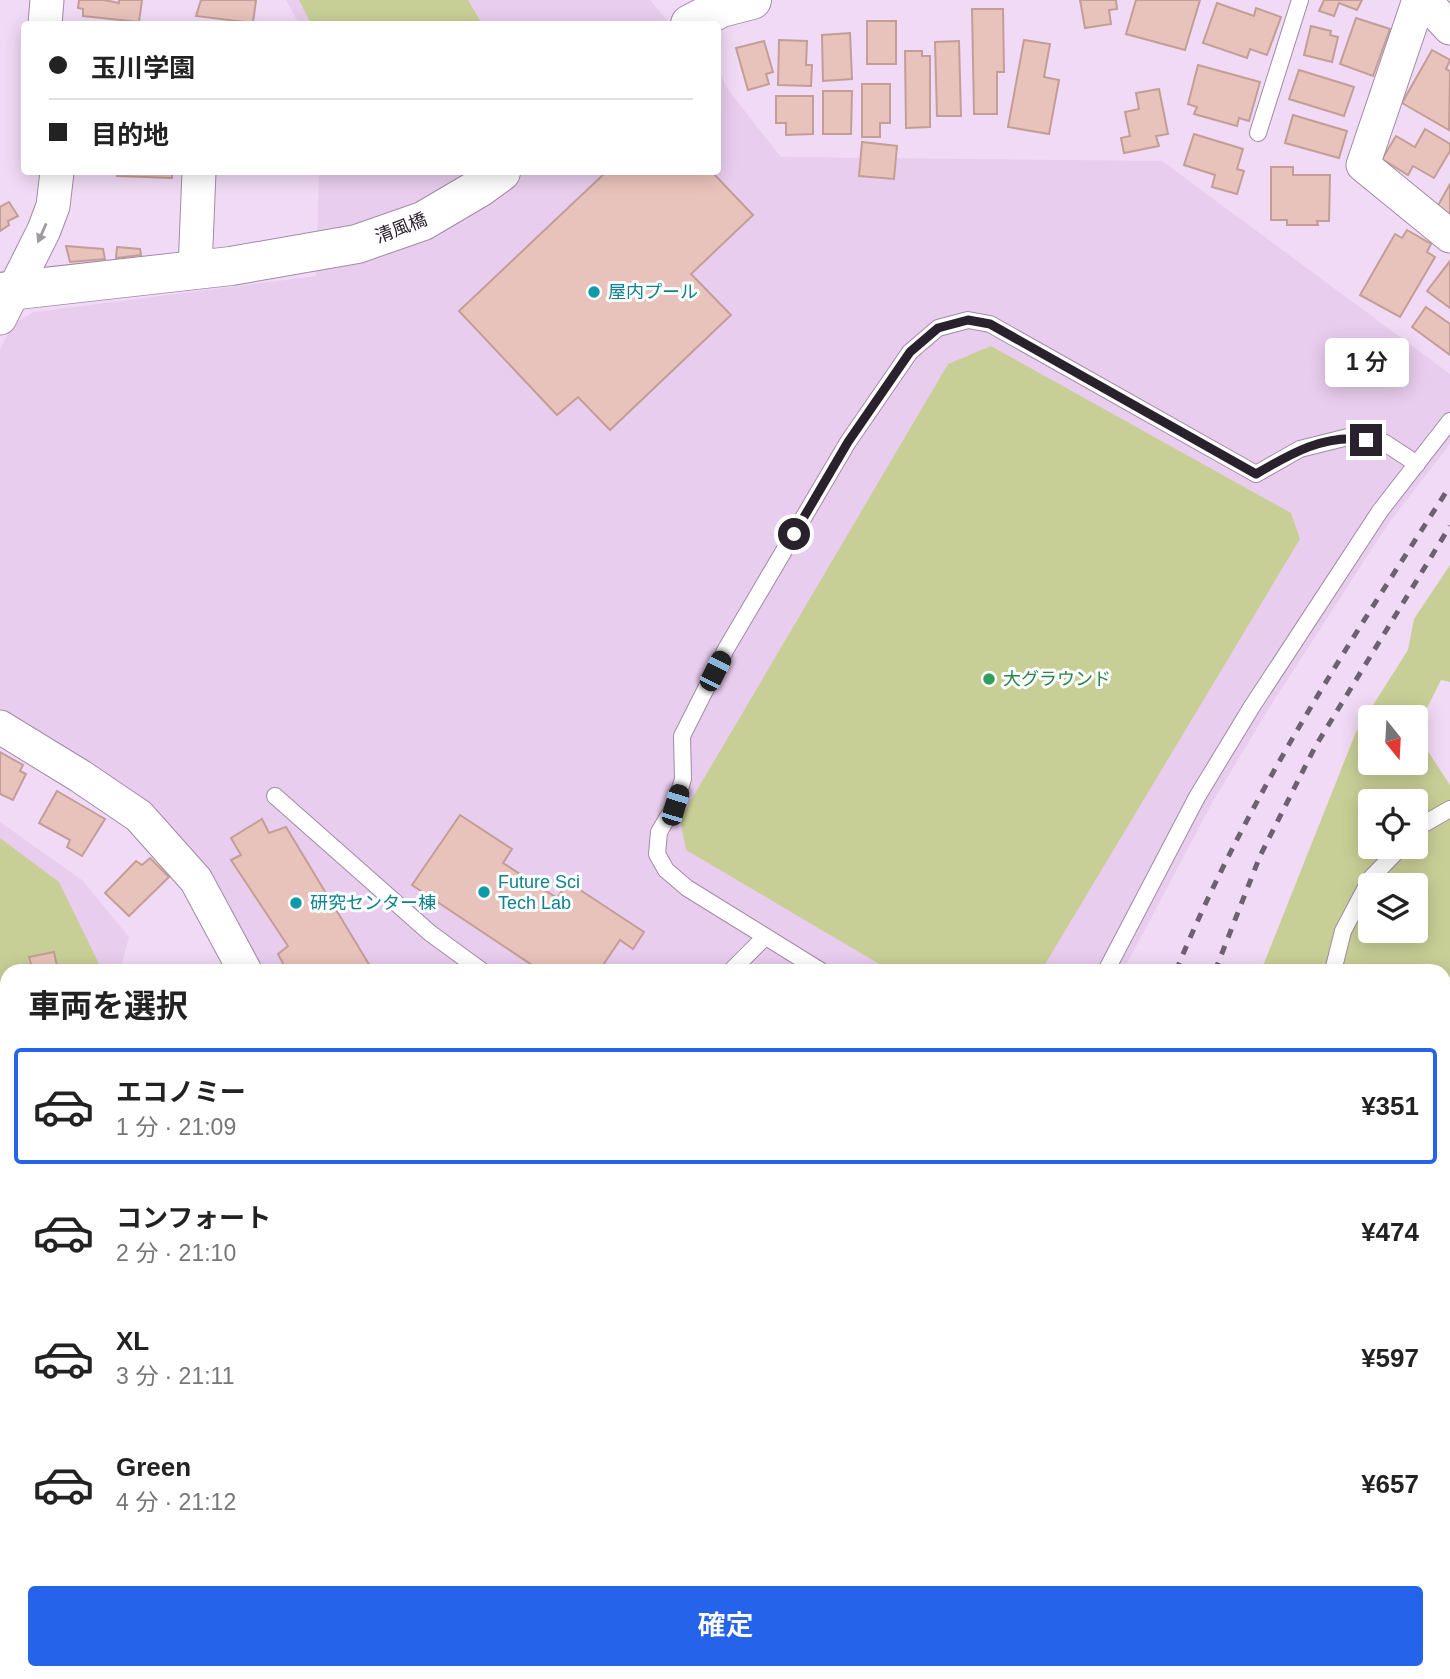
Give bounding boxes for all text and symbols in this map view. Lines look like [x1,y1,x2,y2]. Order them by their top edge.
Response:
text: 玉川学園 [91,53,195,83]
text: 目的地 [91,120,169,150]
street label: 清風橋 [372,209,430,247]
one-way arrow [36,223,48,243]
place label: 屋内プール [608,282,698,302]
marker: 屋内プール [586,284,602,300]
callout: 1 分 [1324,338,1408,388]
text: 1 分 [1346,349,1388,375]
route end [1350,424,1382,456]
route start [778,518,810,550]
car [697,648,734,694]
place label: 大グラウンド [1003,669,1111,689]
marker: 大グラウンド [981,671,997,687]
north arrow [1358,705,1428,775]
map controls [1358,705,1428,943]
car [659,782,692,828]
button: locate [1358,789,1428,859]
place label: Future Sci Tech Lab [498,872,580,913]
button: layers [1358,873,1428,943]
marker: Future Sci Tech Lab [476,884,492,900]
place label: 研究センター棟 [310,893,436,913]
marker: 研究センター棟 [288,895,304,911]
text: 車両を選択 [28,988,188,1024]
icon: car [32,1075,95,1138]
text: エコノミー [116,1077,246,1107]
text: ¥351 [1361,1091,1419,1121]
text: 1 分 · 21:09 [116,1114,236,1140]
icon: car [32,1201,95,1264]
text: コンフォート [116,1203,271,1233]
text: ¥474 [1361,1217,1419,1247]
text: 2 分 · 21:10 [116,1240,236,1266]
text: XL [116,1326,149,1356]
icon: car [32,1327,95,1390]
text: ¥597 [1361,1343,1419,1373]
text: 3 分 · 21:11 [116,1363,234,1389]
text: Green [116,1452,191,1482]
icon: car [32,1453,95,1516]
text: ¥657 [1361,1469,1419,1499]
text: 4 分 · 21:12 [116,1489,236,1515]
button: 確定 [28,1586,1423,1666]

